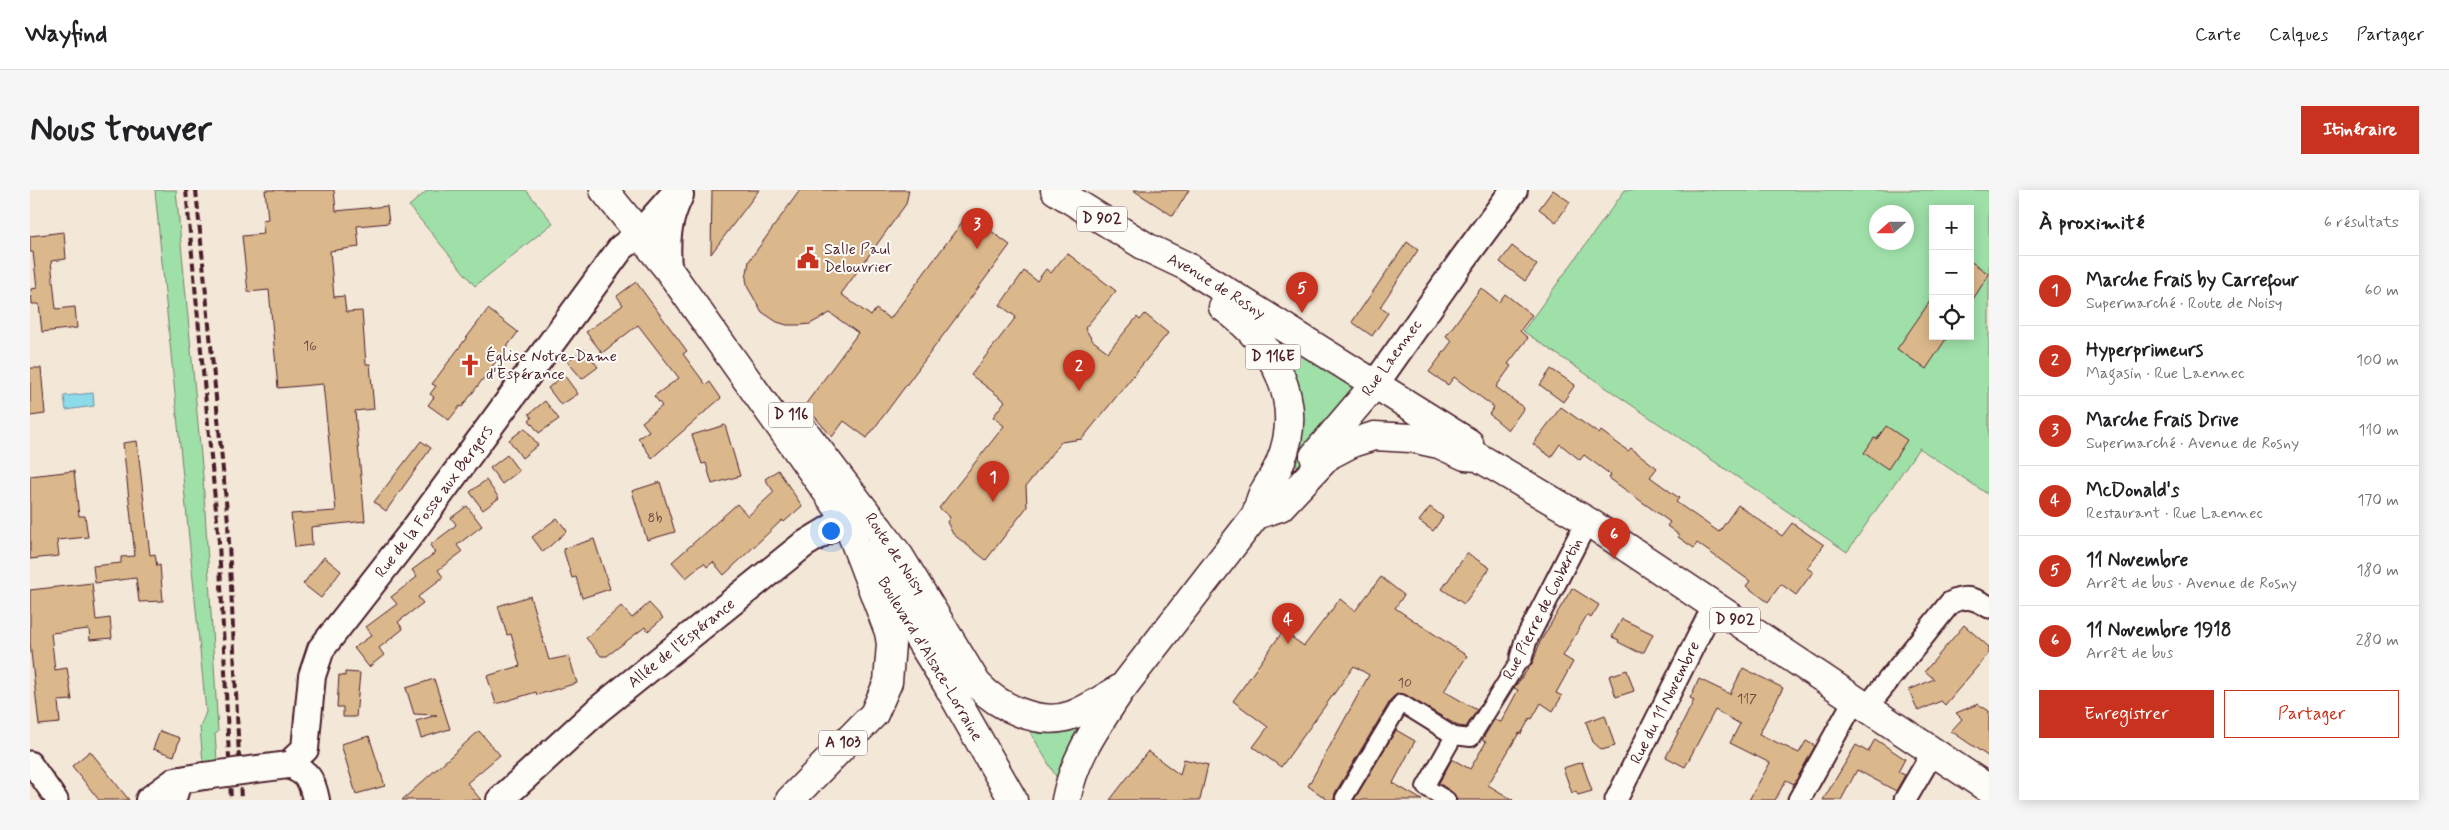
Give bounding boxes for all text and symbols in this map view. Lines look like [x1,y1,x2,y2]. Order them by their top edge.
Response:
text: Wayfind [25,19,107,50]
text: Carte [2195,23,2241,47]
text: Calques [2269,23,2328,47]
text: Partager [2356,23,2424,47]
button: Itinéraire [2301,106,2419,154]
text: Nous trouver [30,107,212,153]
north arrow [1869,205,1914,250]
map controls [1929,205,1974,340]
button: + [1929,205,1974,250]
road number: D 902 [1077,206,1127,232]
pin: 3 [961,208,993,249]
text: À proximité [2039,209,2145,237]
text: 6 résultats [2324,212,2399,233]
place label: Salle Paul Delouvrier [824,239,892,278]
public building icon: Salle Paul Delouvrier [795,245,821,271]
street label: Avenue de Rosny [1164,248,1270,324]
button: − [1929,250,1974,295]
text: Marche Frais by Carrefour [2086,268,2299,293]
pin: 5 [1286,272,1318,313]
text: 1 [2051,280,2059,301]
text: 60 m [2365,280,2399,301]
text: Supermarché · Route de Noisy [2086,293,2282,314]
button: locate [1929,295,1974,340]
street label: Rue Laennec [1357,315,1427,401]
house number: 16 [303,337,317,355]
text: Hyperprimeurs [2086,338,2203,363]
road number: D 116E [1246,344,1300,370]
place label: Église Notre-Dame d'Espérance [486,346,617,385]
pin: 2 [1063,350,1095,391]
text: 2 [2051,350,2059,371]
text: 100 m [2356,350,2399,371]
church icon: Église Notre-Dame d'Espérance [457,352,483,378]
text: Magasin · Rue Laennec [2086,363,2244,384]
road number: D 116 [768,402,814,428]
text: Marche Frais Drive [2086,408,2239,433]
text: 3 [2051,420,2059,441]
text: 110 m [2358,420,2399,441]
street label: Rue de la Fosse aux Bergers [370,421,498,582]
text: Supermarché · Avenue de Rosny [2086,433,2299,454]
pin: 1 [977,461,1009,502]
text: McDonald's [2086,478,2179,503]
text: 4 [2050,490,2060,511]
text: 170 m [2357,490,2399,511]
text: Restaurant · Rue Laennec [2086,503,2263,524]
house number: 8b [648,509,662,527]
street label: Route de Noisy [860,509,930,599]
your location [818,518,844,544]
pin: 6 [1598,518,1630,559]
street label: Rue Pierre de Coubertin [1498,535,1588,683]
text: 11 Novembre [2086,548,2188,573]
text: 5 [2050,560,2060,581]
text: 180 m [2356,560,2399,581]
street label: Boulevard d'Alsace-Lorraine [873,573,988,745]
text: Arrêt de bus · Avenue de Rosny [2086,573,2297,594]
street label: Allée de l'Espérance [623,593,739,692]
pin: 4 [1272,603,1304,644]
road number: D 902 [1710,608,1760,632]
text: 11 Novembre 1918 [2086,618,2231,643]
text: 6 [2051,630,2059,651]
text: 280 m [2356,630,2399,651]
street label: Rue du 11 Novembre [1625,638,1705,768]
text: Arrêt de bus [2086,643,2173,664]
house number: 10 [1398,674,1412,692]
house number: 117 [1737,690,1757,708]
button: Enregistrer [2039,690,2214,738]
button: Partager [2224,690,2399,738]
road number: A 103 [819,730,867,756]

